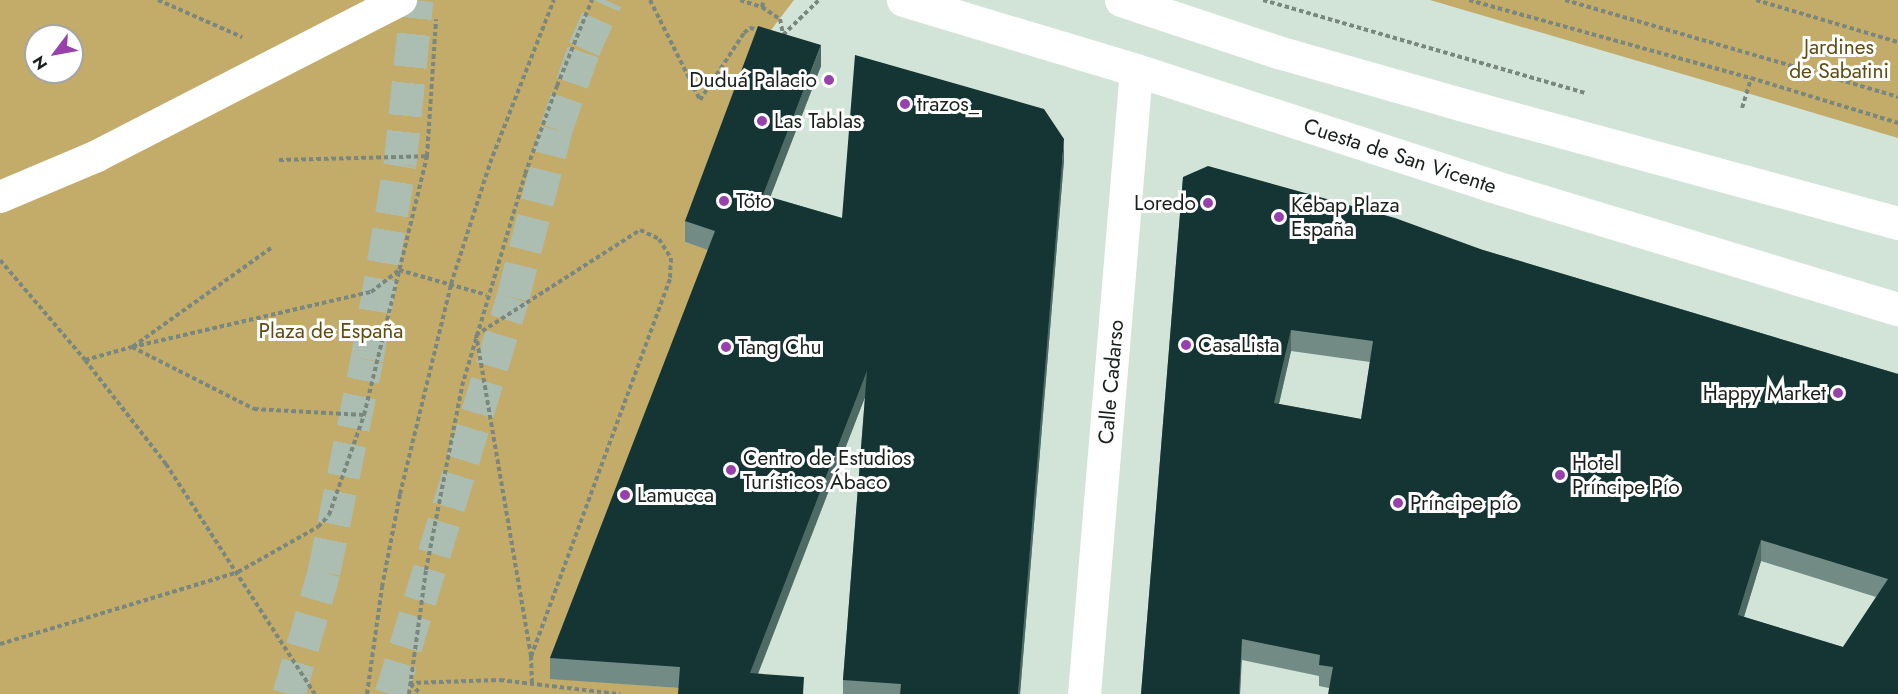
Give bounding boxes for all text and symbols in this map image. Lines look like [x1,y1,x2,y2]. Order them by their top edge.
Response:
north arrow [24,24,84,84]
park label: Jardines de Sabatini [1789,34,1889,84]
text: N [27,51,53,74]
place label: Duduá Palacio [689,67,817,93]
marker: Duduá Palacio [822,73,836,87]
place label: trazos_ [917,91,979,117]
marker: trazos_ [898,97,912,111]
place label: Las Tablas [774,108,861,134]
street label: Cuesta de San Vicente [1300,113,1500,199]
marker: Las Tablas [755,114,769,128]
place label: Töto [736,188,772,214]
place label: Loredo [1134,190,1196,216]
place label: Kebap Plaza España [1291,192,1400,242]
marker: Töto [717,194,731,208]
marker: Loredo [1201,196,1215,210]
marker: Kebap Plaza España [1272,210,1286,224]
park label: Plaza de España [259,318,403,344]
street label: Calle Cadarso [1093,319,1129,445]
place label: CasaLista [1198,332,1280,358]
place label: Tang Chu [738,334,821,360]
marker: CasaLista [1179,338,1193,352]
marker: Tang Chu [719,340,733,354]
place label: Happy Market [1703,380,1826,406]
marker: Happy Market [1831,386,1845,400]
place label: Centro de Estudios Turísticos Ábaco [743,445,911,495]
place label: Hotel Príncipe Pío [1572,450,1680,500]
marker: Centro de Estudios Turísticos Ábaco [724,463,738,477]
marker: Hotel Príncipe Pío [1553,468,1567,482]
place label: Lamucca [637,482,714,508]
marker: Lamucca [618,488,632,502]
place label: Príncipe pío [1410,490,1518,516]
marker: Príncipe pío [1391,496,1405,510]

